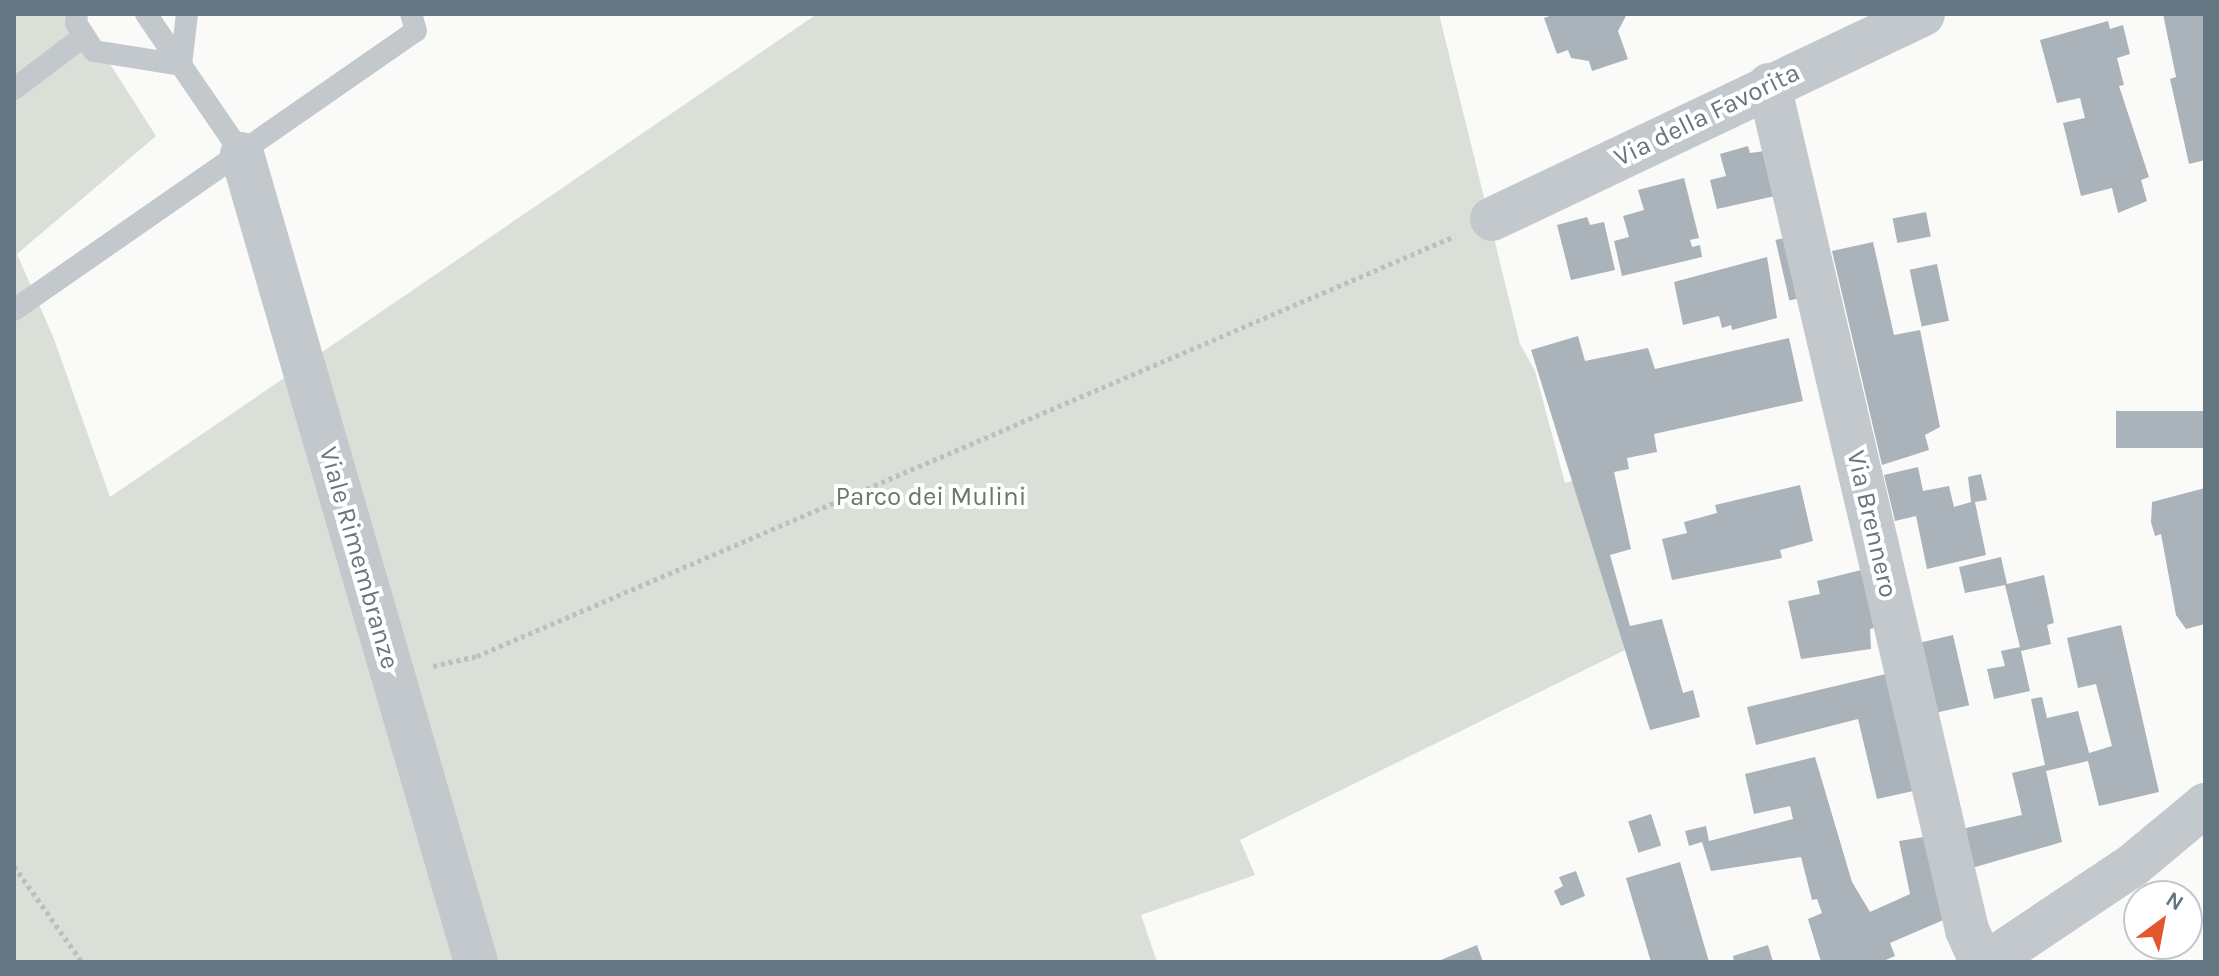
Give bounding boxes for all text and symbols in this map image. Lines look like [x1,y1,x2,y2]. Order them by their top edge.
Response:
street label: Via della Favorita [1609,57,1805,173]
street label: Viale Rimembranze [312,443,406,673]
street label: Via Brennero [1840,447,1904,601]
park label: Parco dei Mulini [836,481,1026,513]
north arrow [2123,880,2203,960]
text: N [2161,886,2188,917]

